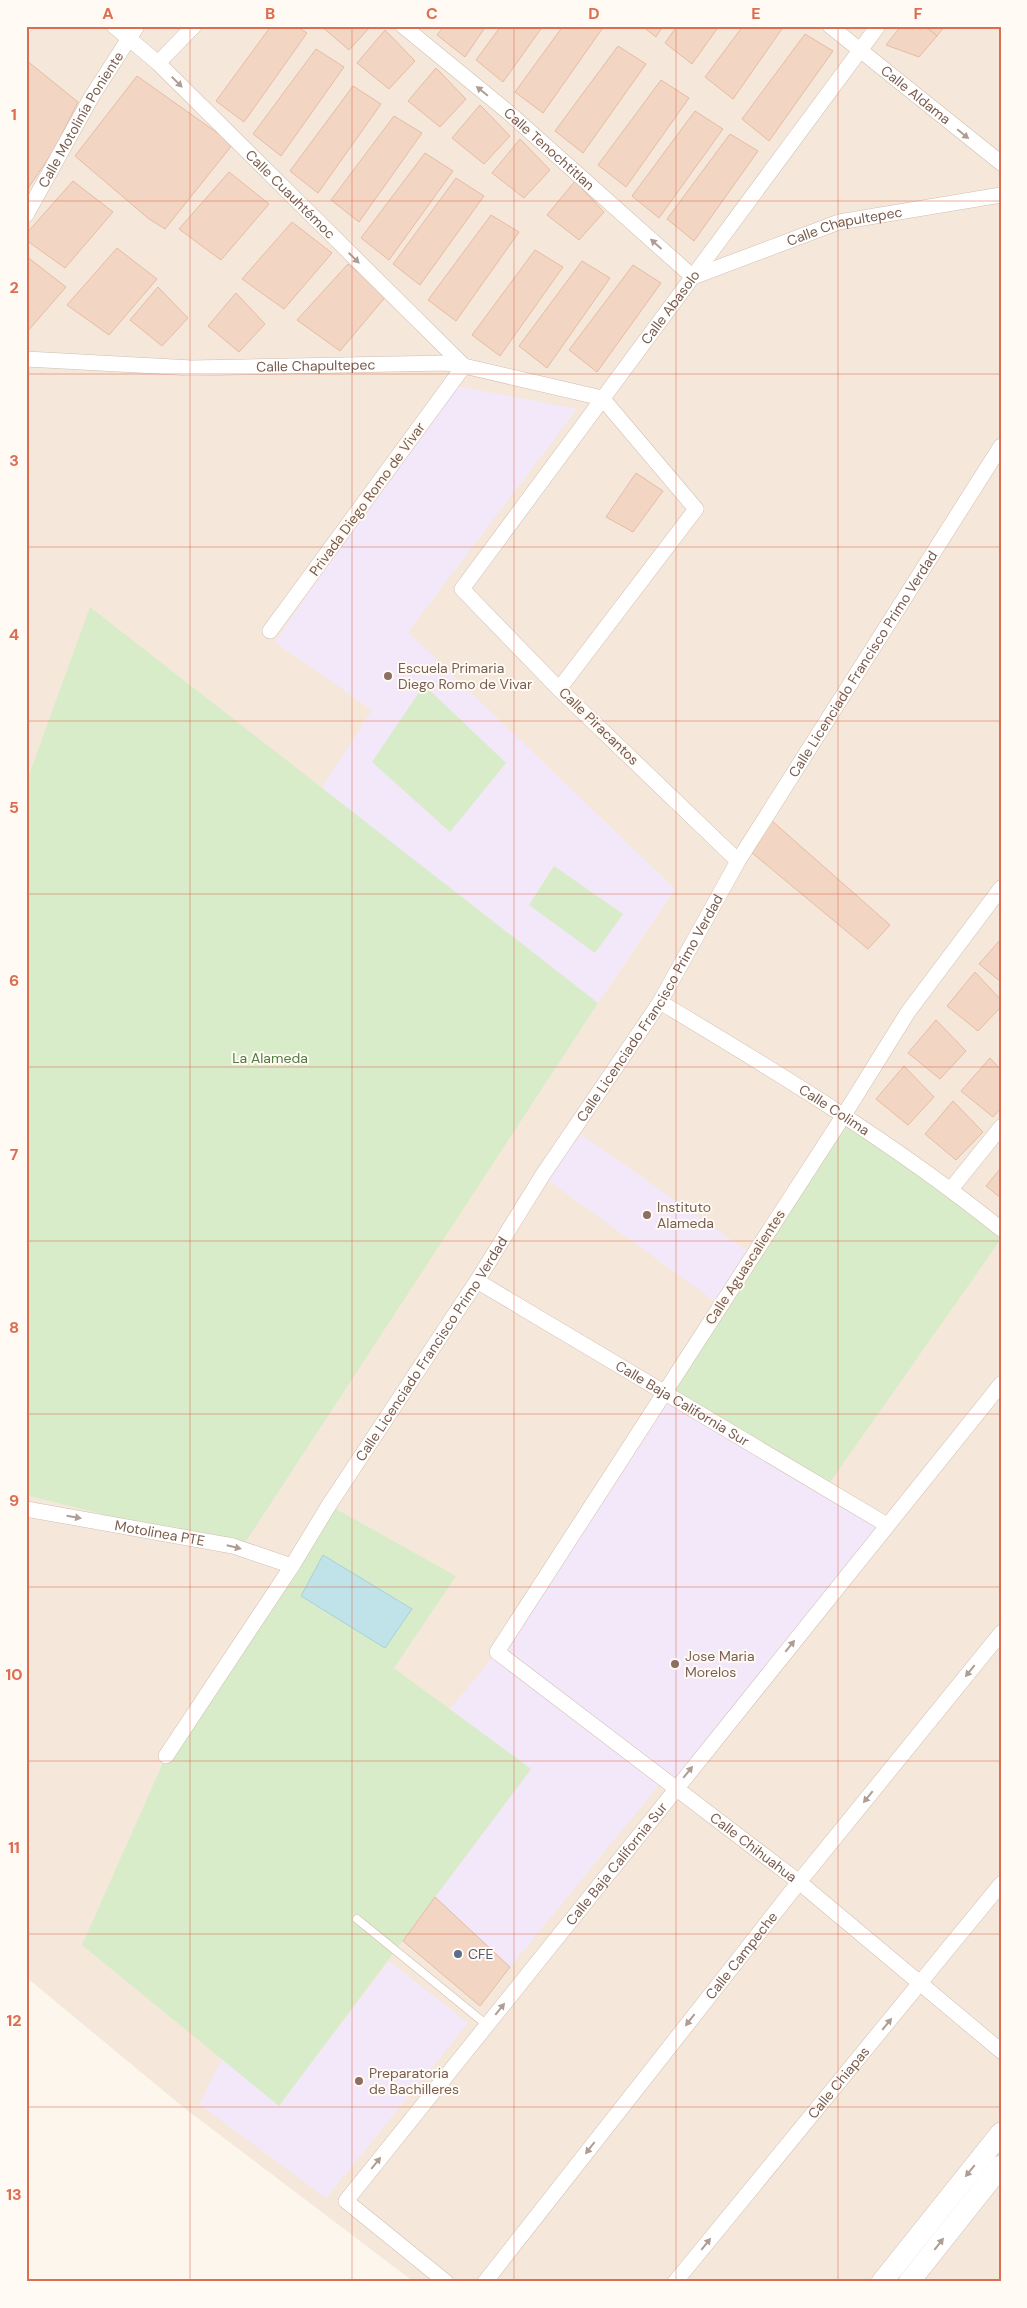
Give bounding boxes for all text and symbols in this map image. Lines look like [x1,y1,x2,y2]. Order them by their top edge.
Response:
text: A [102,3,114,24]
text: B [265,3,275,24]
text: C [426,3,438,24]
text: D [588,3,600,24]
text: E [751,3,761,24]
text: F [914,3,923,24]
street label: Calle Motolinía Poniente [34,48,127,191]
street label: Calle Aldama [877,61,954,128]
one-way arrow [171,76,183,88]
one-way arrow [475,85,488,96]
text: 1 [11,104,17,125]
street label: Calle Tenochtitlan [500,104,598,194]
one-way arrow [957,128,970,139]
street label: Calle Cuauhtémoc [242,146,339,243]
street label: Calle Chapultepec [784,203,904,250]
one-way arrow [651,238,663,250]
one-way arrow [348,252,360,264]
street label: Calle Abasolo [637,266,704,348]
text: 2 [9,277,19,298]
street label: Calle Chapultepec [256,355,376,376]
street label: Privada Diego Romo de Vivar [305,419,429,579]
text: 3 [9,450,19,471]
street label: Calle Licenciado Francisco Primo Verdad [784,547,941,781]
text: 4 [9,624,19,645]
place label: Escuela Primaria Diego Romo de Vivar [398,659,532,693]
marker: Escuela Primaria Diego Romo de Vivar [382,670,394,682]
street label: Calle Piracantos [555,683,643,769]
text: 5 [9,797,19,818]
street label: Calle Licenciado Francisco Primo Verdad [572,891,727,1125]
text: 6 [9,970,19,991]
park label: La Alameda [232,1049,308,1067]
street label: Calle Colima [796,1080,873,1139]
text: 7 [10,1144,19,1165]
place label: Instituto Alameda [657,1198,714,1232]
street label: Calle Aguascalientes [701,1206,789,1328]
marker: Instituto Alameda [641,1209,653,1221]
street label: Calle Licenciado Francisco Primo Verdad [351,1233,511,1465]
text: 8 [9,1317,19,1338]
street label: Calle Baja California Sur [612,1356,753,1450]
text: 9 [9,1490,19,1511]
one-way arrow [67,1514,83,1522]
street label: Motolinea PTE [113,1516,206,1550]
one-way arrow [227,1543,242,1551]
one-way arrow [785,1639,796,1652]
place label: Jose Maria Morelos [685,1647,755,1681]
marker: Jose Maria Morelos [669,1658,681,1670]
text: 10 [5,1664,23,1685]
one-way arrow [965,1664,976,1677]
one-way arrow [683,1766,694,1779]
one-way arrow [862,1791,873,1804]
street label: Calle Baja California Sur [562,1798,671,1929]
street label: Calle Chihuahua [706,1808,801,1886]
text: 11 [8,1837,20,1858]
street label: Calle Campeche [701,1908,781,2003]
place label: CFE [468,1945,494,1963]
marker: CFE [452,1948,464,1960]
one-way arrow [494,2003,505,2016]
text: 12 [6,2010,22,2031]
one-way arrow [685,2014,696,2027]
one-way arrow [882,2018,893,2031]
street label: Calle Chiapas [804,2043,873,2122]
place label: Preparatoria de Bachilleres [369,2064,459,2098]
marker: Preparatoria de Bachilleres [353,2075,365,2087]
one-way arrow [584,2141,595,2154]
one-way arrow [371,2157,382,2170]
one-way arrow [965,2164,976,2177]
text: 13 [6,2184,22,2205]
one-way arrow [933,2237,944,2250]
one-way arrow [701,2238,712,2251]

